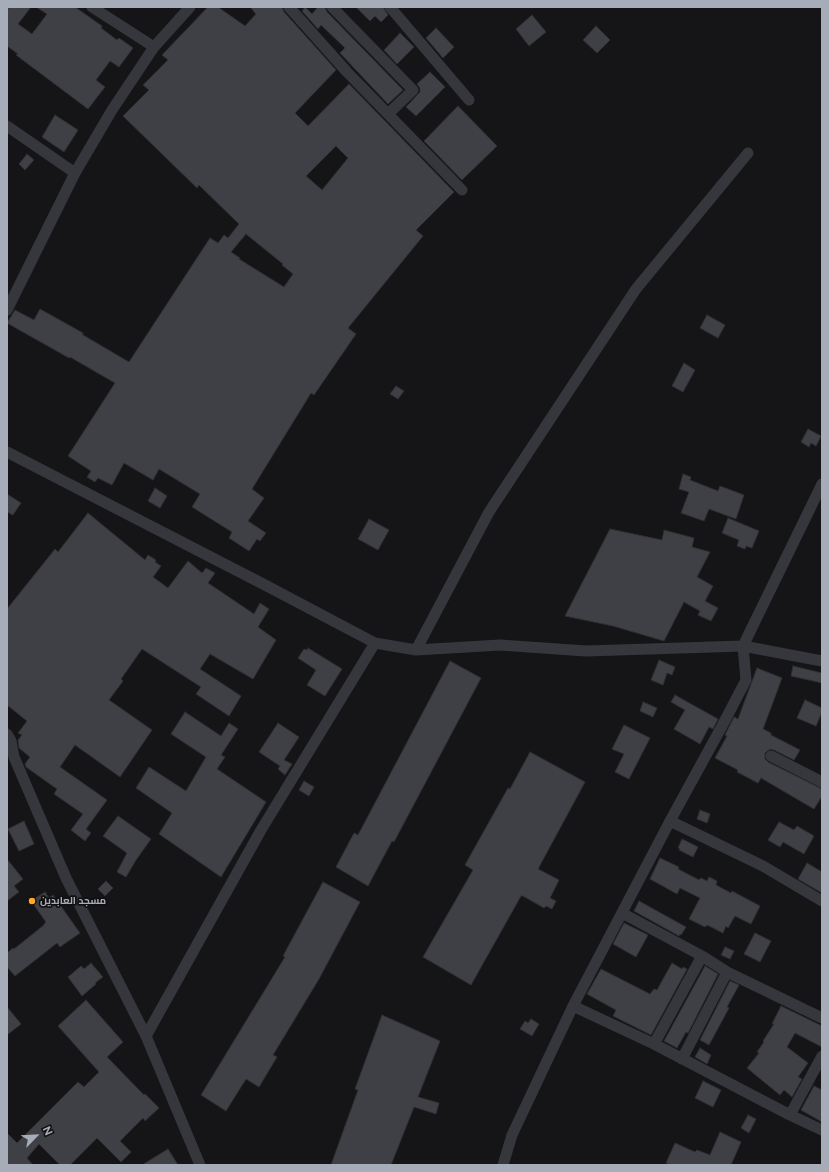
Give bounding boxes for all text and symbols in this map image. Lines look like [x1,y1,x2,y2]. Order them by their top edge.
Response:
place label: مسجد العابدين [40,895,106,907]
marker: مسجد العابدين [27,896,37,906]
north arrow [16,1116,56,1156]
text: N [40,1124,55,1137]

